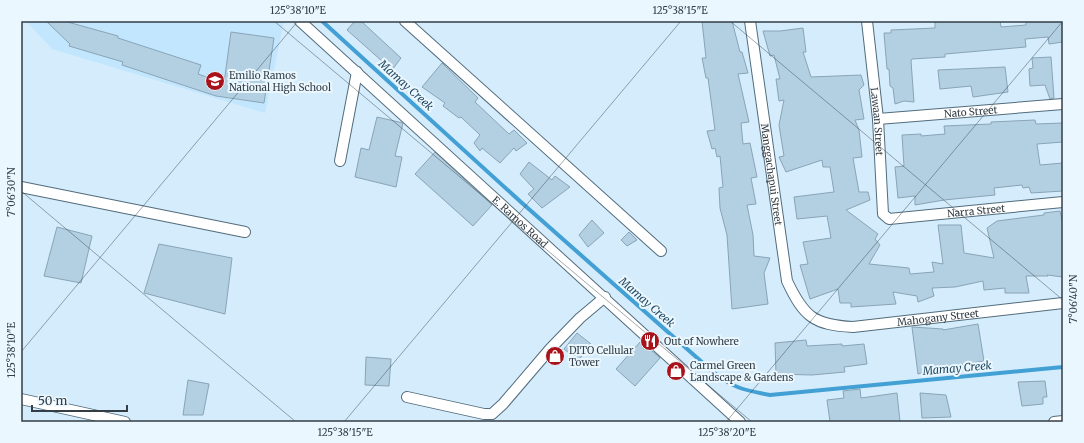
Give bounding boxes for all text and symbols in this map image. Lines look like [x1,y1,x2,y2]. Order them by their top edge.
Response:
text: 125°38'10"E [270,4,327,17]
text: 125°38'15"E [652,4,708,17]
water label: Mamay Creek [375,56,436,113]
place label: Emilio Ramos National High School [229,69,331,94]
school or university icon: Emilio Ramos National High School [204,70,226,92]
street label: Lawaan Street [868,86,886,156]
street label: Nato Street [944,103,998,120]
street label: Manggachapui Street [758,123,786,226]
text: 7°06'30"N [5,167,18,217]
street label: E. Ramos Road [490,193,551,250]
street label: Narra Street [946,201,1006,220]
water label: Mamay Creek [616,273,678,330]
text: 7°06'40"N [1067,274,1080,323]
street label: Mahogany Street [896,306,980,328]
text: 125°38'10"E [5,321,18,378]
restaurant icon: Out of Nowhere [639,330,661,352]
place label: Out of Nowhere [664,335,739,348]
place label: DITO Cellular Tower [569,344,634,369]
shop icon: DITO Cellular Tower [544,345,566,367]
water label: Mamay Creek [921,358,992,378]
place label: Carmel Green Landscape & Gardens [690,359,794,384]
shop icon: Carmel Green Landscape & Gardens [665,360,687,382]
scale bar [32,387,127,413]
text: 50 m [38,393,67,408]
text: 125°38'15"E [317,426,373,439]
text: 125°38'20"E [698,426,756,439]

